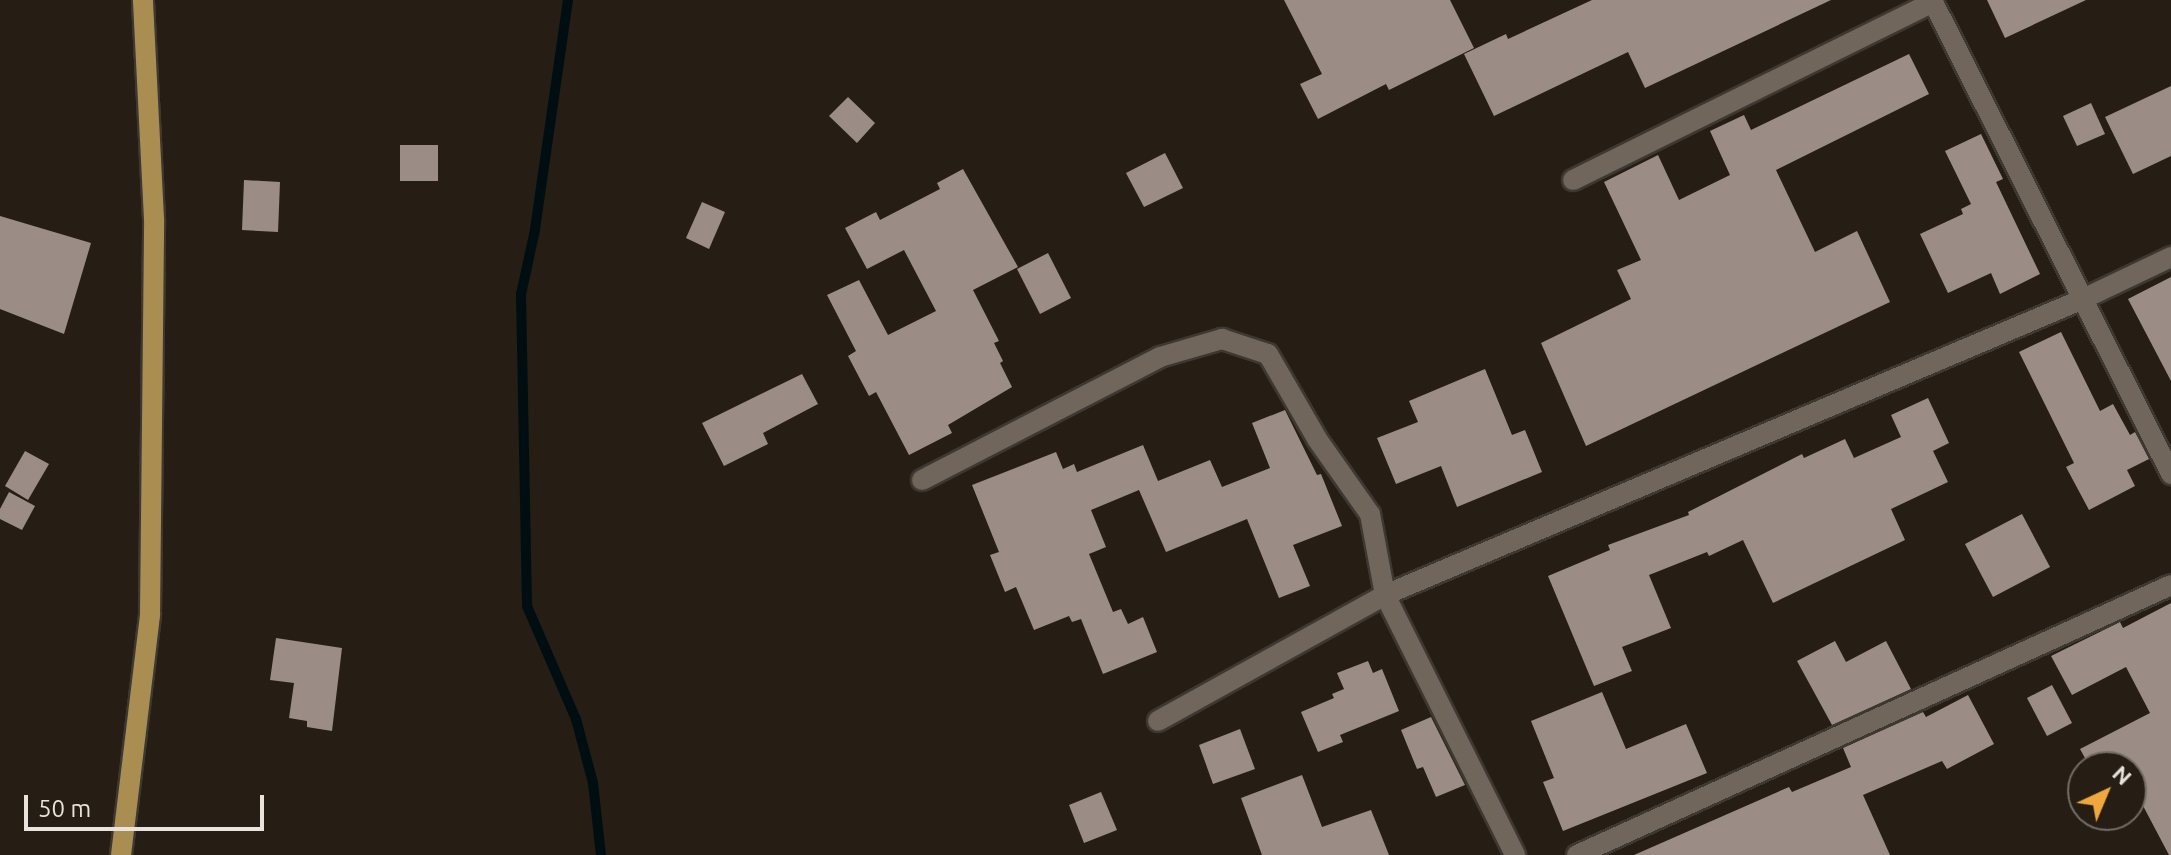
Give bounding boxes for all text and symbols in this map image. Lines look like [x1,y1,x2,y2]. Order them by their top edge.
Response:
north arrow [2067,751,2147,831]
text: N [2108,760,2137,790]
scale bar [28,779,268,829]
text: 50 m [38,795,91,822]

